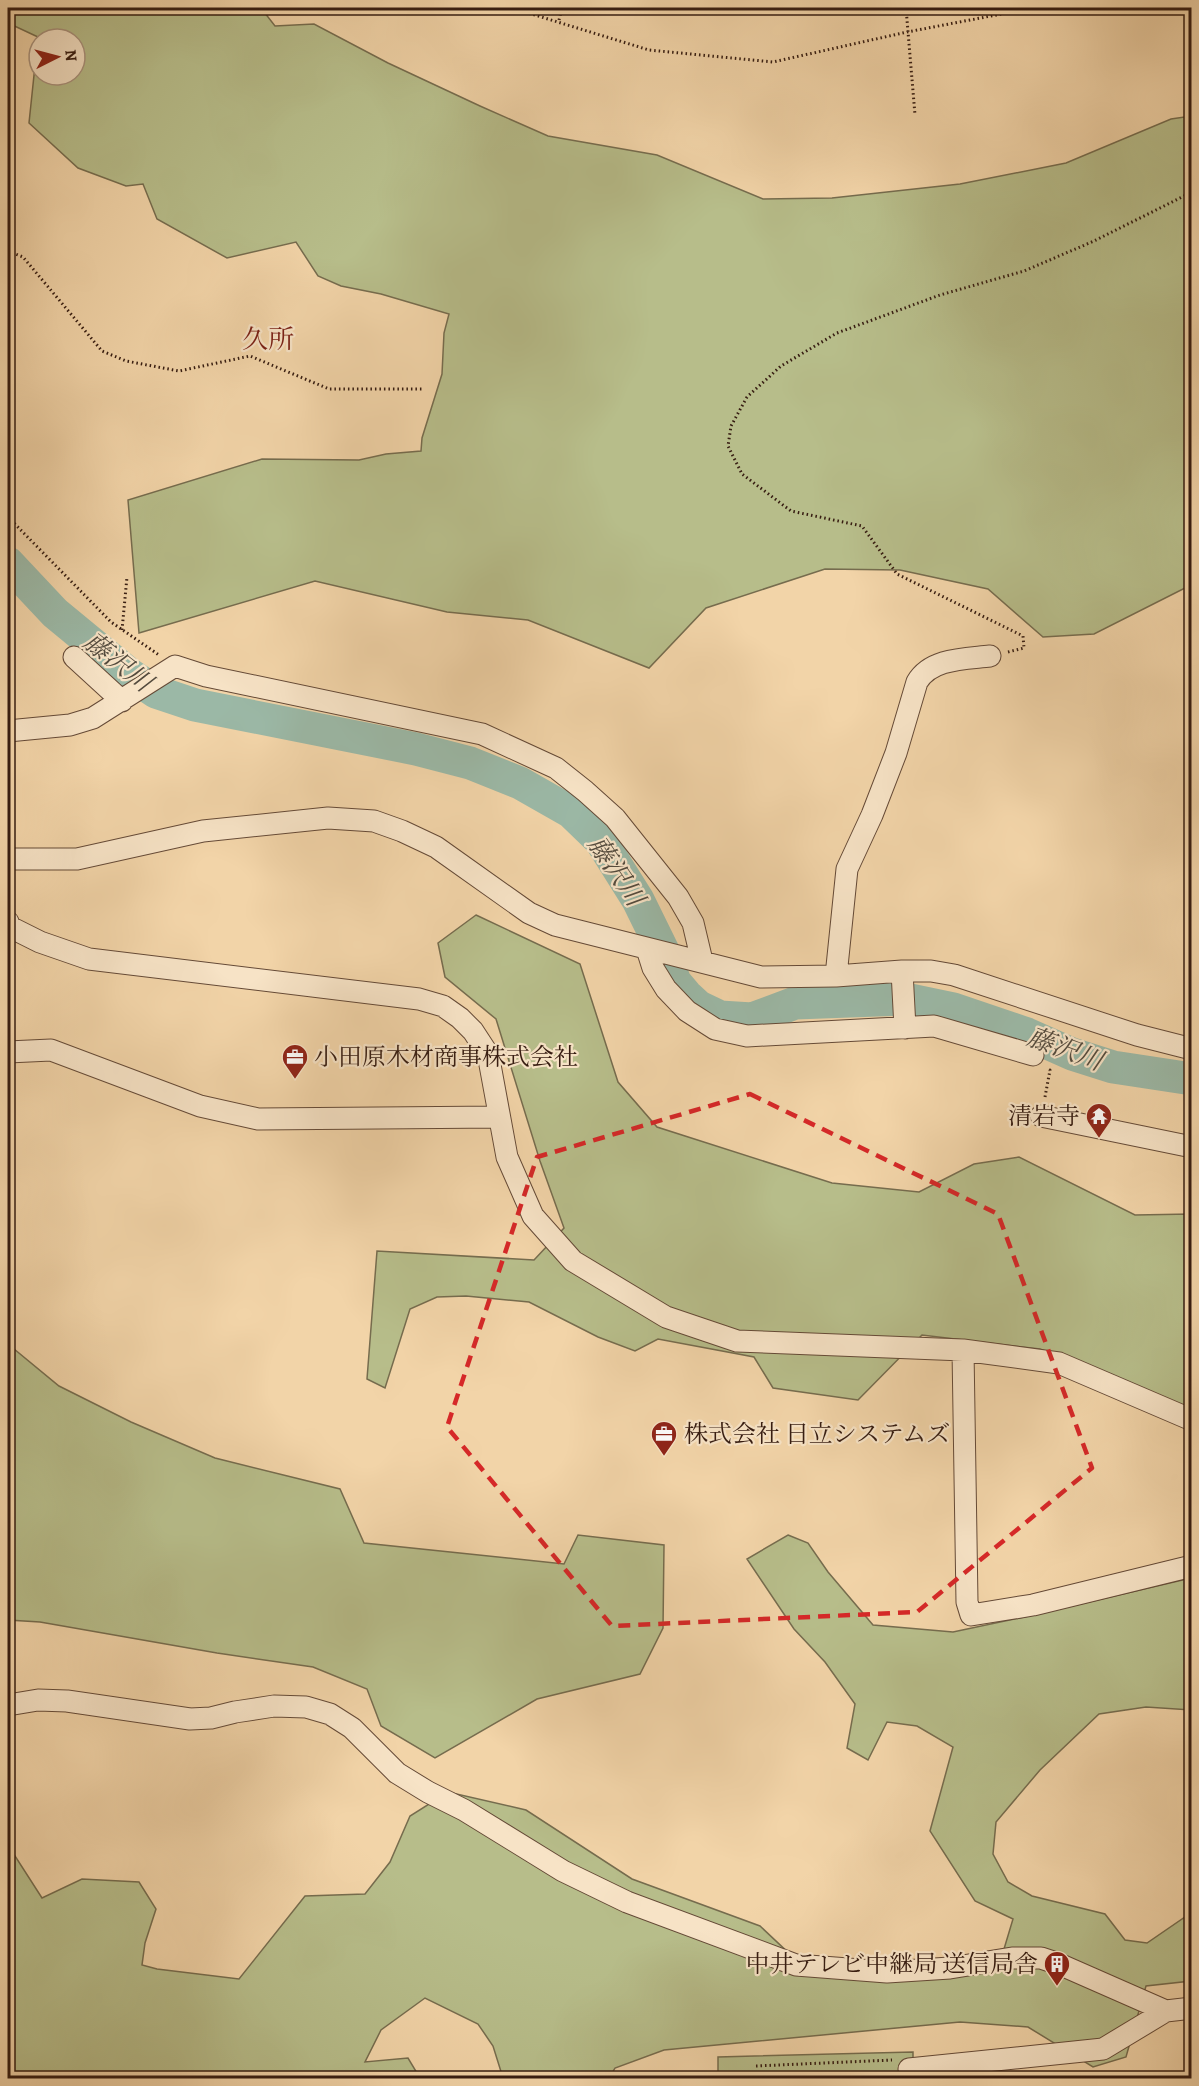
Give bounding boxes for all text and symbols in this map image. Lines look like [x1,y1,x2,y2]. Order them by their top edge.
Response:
north arrow [27,27,87,87]
text: N [59,49,83,63]
district label: 久所 [242,322,294,357]
water label: 藤沢川 [76,624,162,702]
water label: 藤沢川 [580,829,654,916]
water label: 藤沢川 [1022,1019,1110,1080]
place label: 小田原木材商事株式会社 [314,1041,578,1073]
office icon: 小田原木材商事株式会社 [280,1042,310,1080]
place label: 清岩寺 [1008,1100,1080,1132]
temple icon: 清岩寺 [1084,1101,1114,1139]
place label: 株式会社 日立システムズ [684,1418,950,1450]
office icon: 株式会社 日立システムズ [649,1419,679,1457]
place label: 中井テレビ中継局 送信局舎 [746,1948,1038,1980]
building icon: 中井テレビ中継局 送信局舎 [1042,1949,1072,1987]

